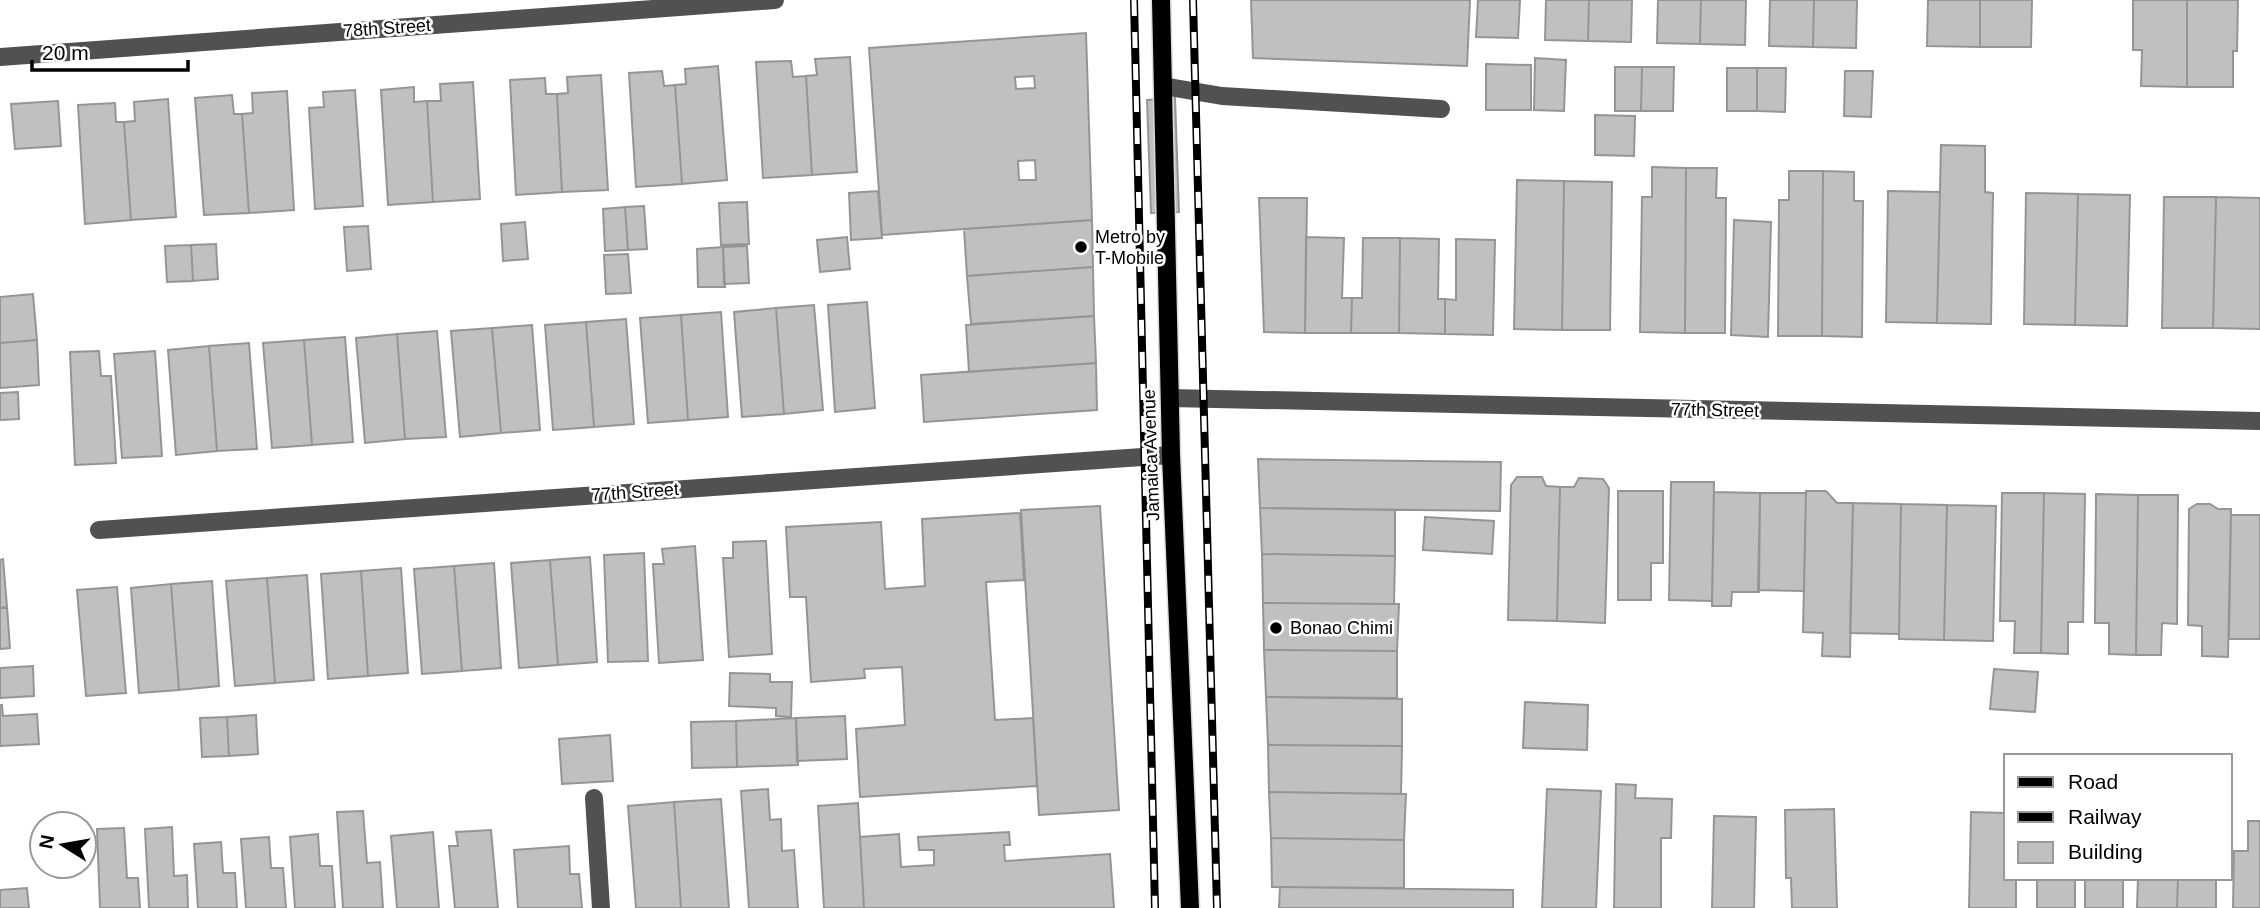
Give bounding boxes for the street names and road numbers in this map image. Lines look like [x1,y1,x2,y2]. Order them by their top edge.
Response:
street label: 78th Street [342,15,432,41]
street label: Jamaica Avenue [1139,389,1163,521]
street label: 77th Street [1671,399,1759,421]
street label: 77th Street [590,479,680,505]

